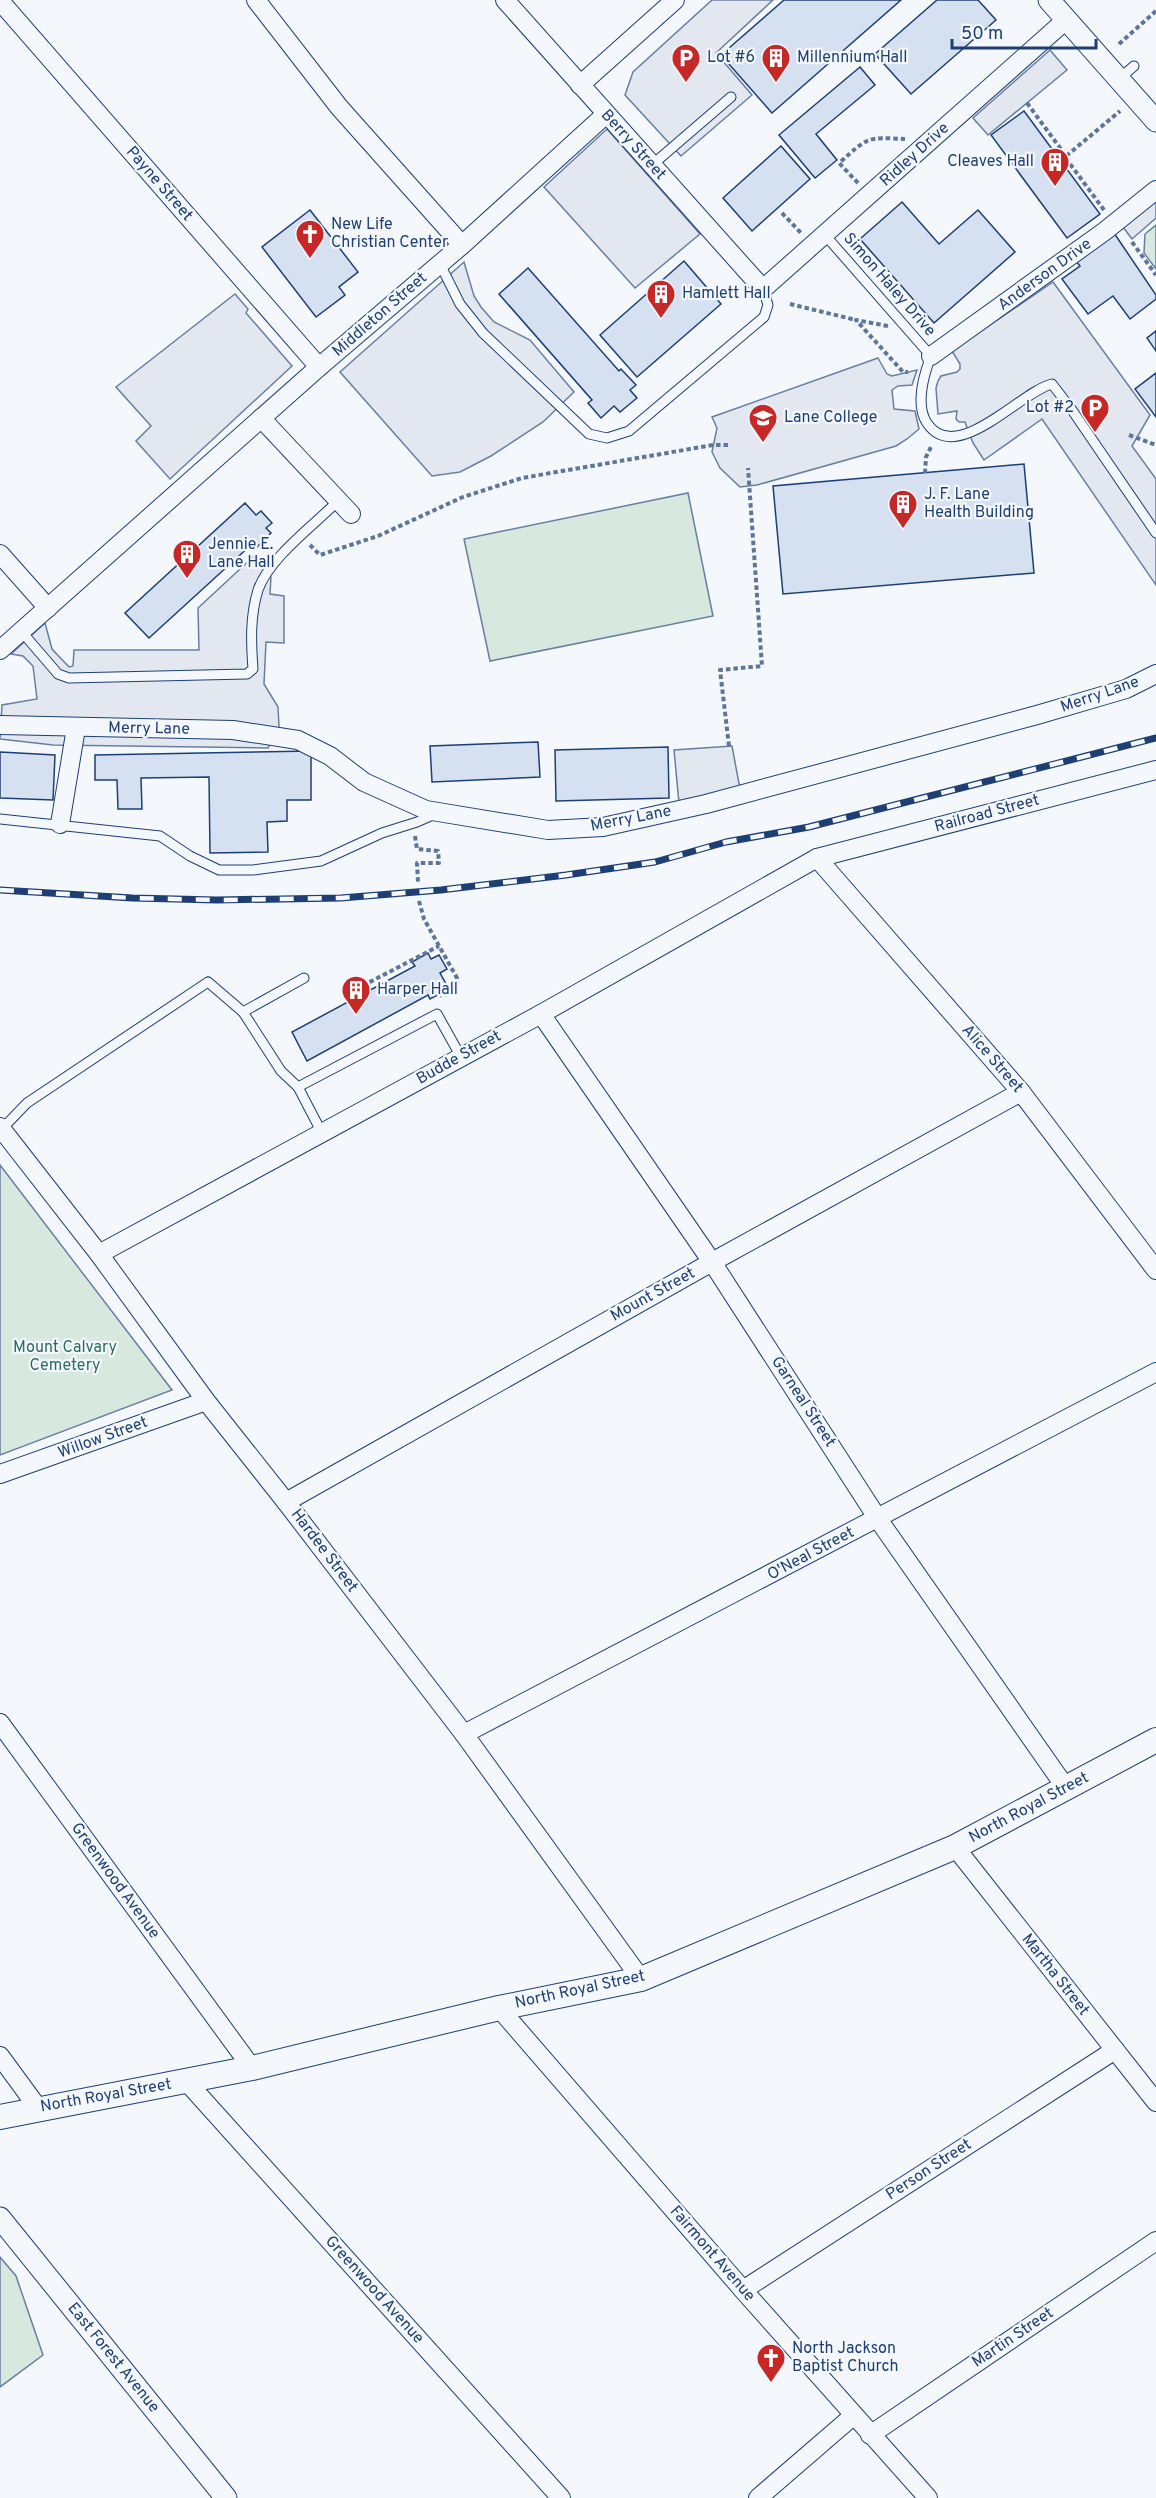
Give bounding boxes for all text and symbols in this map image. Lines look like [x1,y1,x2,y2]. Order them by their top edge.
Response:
scale bar [952,12,1096,50]
text: 50 m [961,23,1003,46]
parking icon: Lot #6 [670,42,702,84]
building icon: Millennium Hall [760,42,792,84]
place label: Lot #6 [707,48,755,68]
place label: Millennium Hall [797,48,907,68]
street label: Berry Street [596,106,670,184]
street label: Ridley Drive [876,119,954,191]
street label: Payne Street [121,143,197,225]
building icon: Cleaves Hall [1039,146,1071,188]
place label: Cleaves Hall [947,152,1034,172]
place label: New Life Christian Center [331,215,448,253]
church icon: New Life Christian Center [294,218,326,260]
street label: Simon Haley Drive [839,229,939,341]
street label: Anderson Drive [994,234,1096,316]
street label: Middleton Street [328,268,432,362]
building icon: Hamlett Hall [645,278,677,320]
place label: Hamlett Hall [682,284,771,304]
parking icon: Lot #2 [1079,392,1111,434]
place label: Lot #2 [1026,398,1074,418]
school or university icon: Lane College [747,402,779,444]
place label: Lane College [784,408,877,428]
place label: J. F. Lane Health Building [924,485,1034,523]
building icon: J. F. Lane Health Building [887,488,919,530]
place label: Jennie E. Lane Hall [208,535,275,573]
building icon: Jennie E. Lane Hall [171,538,203,580]
street label: Merry Lane [1058,672,1142,718]
street label: Merry Lane [108,718,190,740]
street label: Railroad Street [932,790,1042,838]
street label: Merry Lane [589,801,673,837]
building icon: Harper Hall [340,974,372,1016]
place label: Harper Hall [377,980,458,1000]
street label: Alice Street [957,1021,1027,1097]
street label: Budde Street [413,1027,505,1089]
street label: Mount Street [607,1264,699,1326]
park label: Mount Calvary Cemetery [13,1338,117,1376]
street label: Garneal Street [766,1353,840,1451]
street label: Willow Street [55,1413,151,1463]
street label: Hardee Street [286,1505,362,1597]
street label: O'Neal Street [764,1523,858,1585]
street label: North Royal Street [966,1768,1092,1848]
street label: Greenwood Avenue [66,1819,164,1943]
street label: Martha Street [1017,1930,1093,2020]
street label: North Royal Street [513,1966,647,2014]
street label: North Royal Street [39,2075,173,2117]
street label: Person Street [882,2135,976,2205]
street label: Fairmont Avenue [665,2202,759,2306]
street label: Greenwood Avenue [320,2232,428,2348]
street label: East Forest Avenue [62,2299,164,2417]
street label: Martin Street [968,2303,1058,2373]
place label: North Jackson Baptist Church [792,2339,898,2377]
church icon: North Jackson Baptist Church [755,2342,787,2384]

